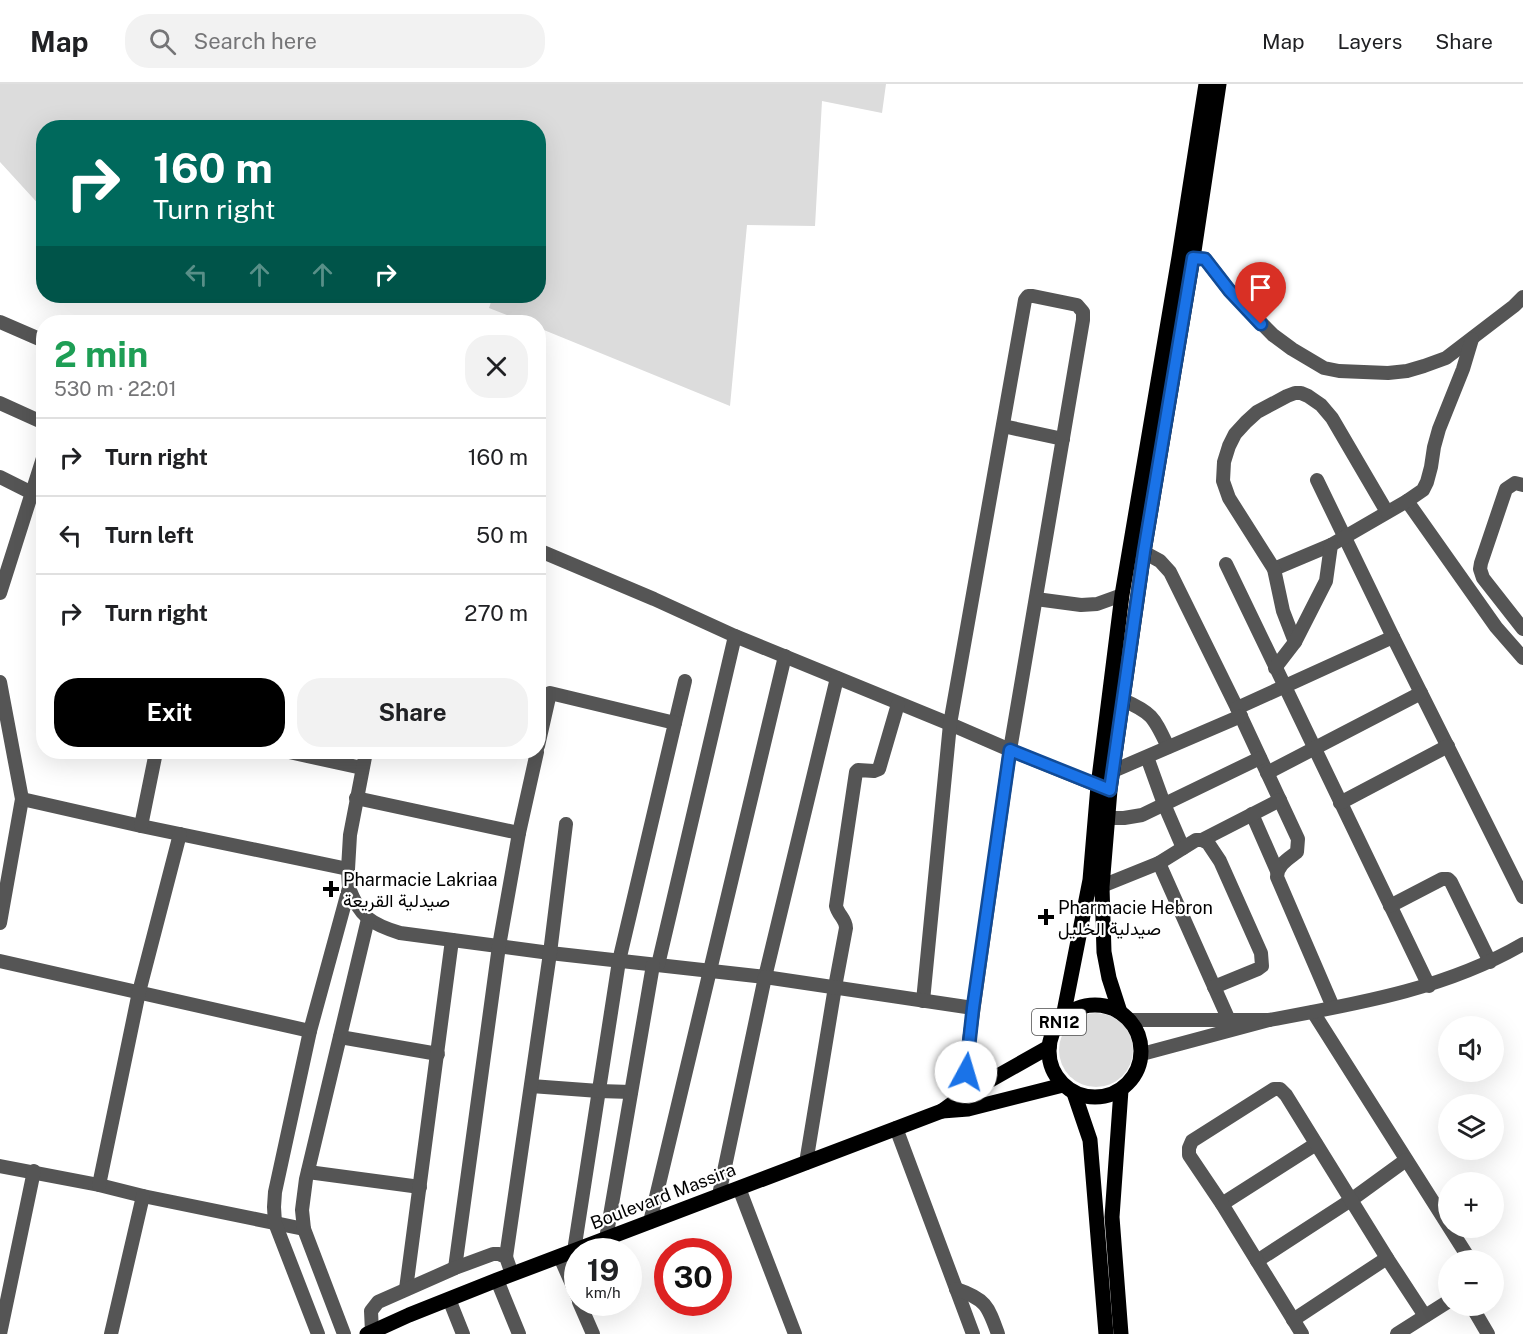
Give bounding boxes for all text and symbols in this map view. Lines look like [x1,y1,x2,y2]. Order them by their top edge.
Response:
search box [125,14,545,68]
text: Map [30,25,89,58]
icon: search [146,25,179,58]
text: Search here [194,28,317,54]
text: Map [1262,29,1305,54]
text: Layers [1338,29,1402,54]
text: Share [1435,29,1493,54]
text: 160 m [153,143,273,192]
icon: right [54,144,132,222]
text: Turn right [153,193,276,225]
icon: left [180,258,213,291]
icon: ahead [243,258,276,291]
icon: ahead [306,258,339,291]
icon: right [369,258,402,291]
pin [1235,262,1286,324]
icon: arrive [1244,271,1277,304]
text: 2 min [54,333,148,375]
button: close [465,335,528,398]
text: 530 m · 22:01 [54,377,177,401]
icon: right [54,441,87,474]
text: Turn right [105,444,208,470]
text: 160 m [468,444,528,470]
icon: left [54,519,87,552]
text: Turn left [105,522,194,548]
text: 50 m [476,522,528,548]
icon: right [54,597,87,630]
text: Turn right [105,600,208,626]
text: 270 m [464,600,528,626]
button: Exit [54,678,285,747]
button: Share [297,678,528,747]
place label: Pharmacie Lakriaa صيدلية القريعة [343,869,497,912]
marker: Pharmacie Lakriaa صيدلية القريعة [324,882,338,896]
place label: Pharmacie Hebron صيدلية الخليل [1058,897,1213,940]
marker: Pharmacie Hebron صيدلية الخليل [1039,910,1053,924]
road number: RN12 [1032,1009,1086,1035]
map controls [1438,1016,1504,1316]
button: sound [1438,1016,1504,1082]
position arrow [934,1040,998,1104]
button: layers [1438,1094,1504,1160]
street label: Boulevard Massira [587,1159,739,1233]
button: + [1438,1172,1504,1238]
speed limit sign: 30 [654,1238,732,1316]
button: − [1438,1250,1504,1316]
text: 19 [587,1252,619,1288]
text: km/h [585,1284,621,1301]

